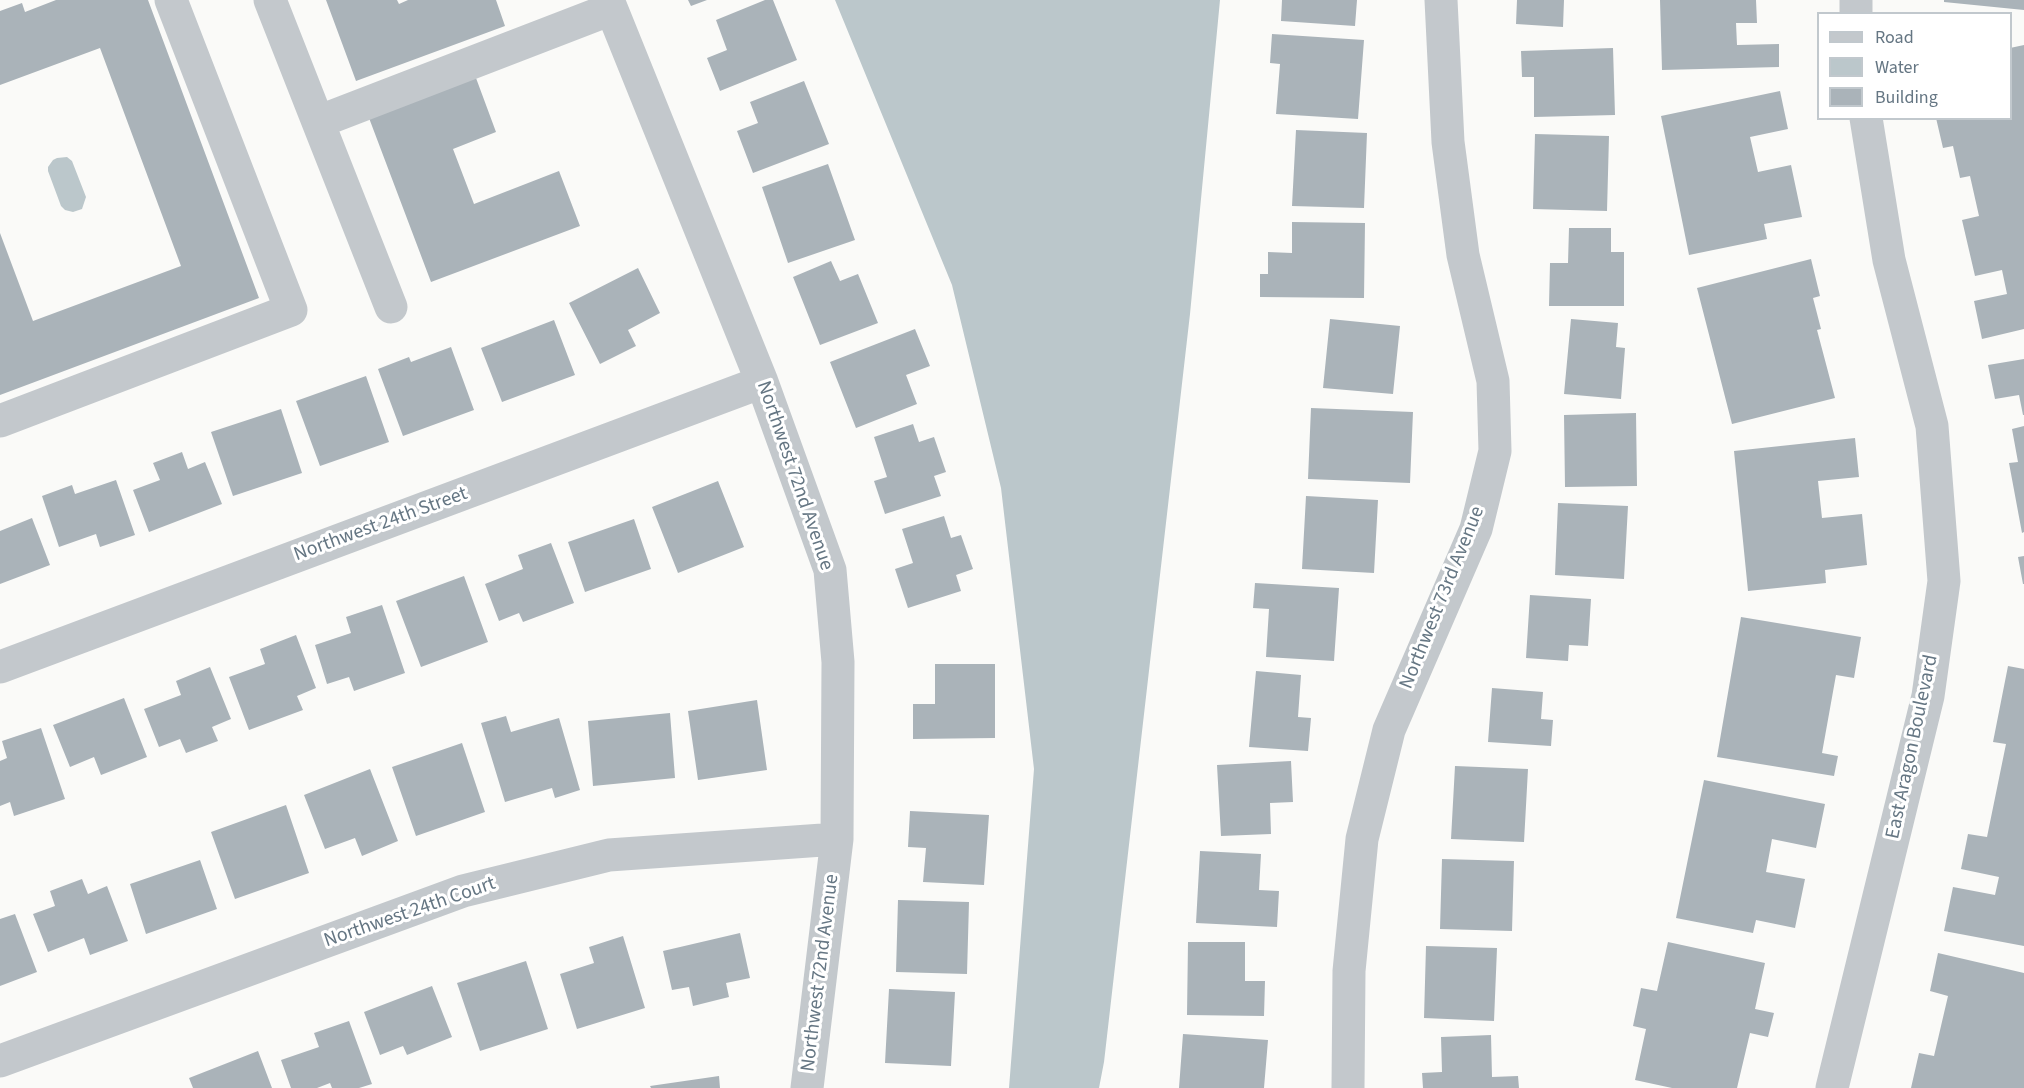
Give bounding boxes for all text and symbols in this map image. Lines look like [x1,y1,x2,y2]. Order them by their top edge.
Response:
legend [1817,12,2012,120]
text: Road [1875,25,1914,50]
text: Water [1875,55,1919,80]
text: Building [1875,85,1938,110]
street label: Northwest 72nd Avenue [750,378,838,574]
street label: Northwest 24th Street [291,482,471,568]
street label: Northwest 73rd Avenue [1395,503,1491,693]
street label: East Aragon Boulevard [1882,653,1944,841]
street label: Northwest 24th Court [321,872,499,954]
street label: Northwest 72nd Avenue [797,873,845,1073]

